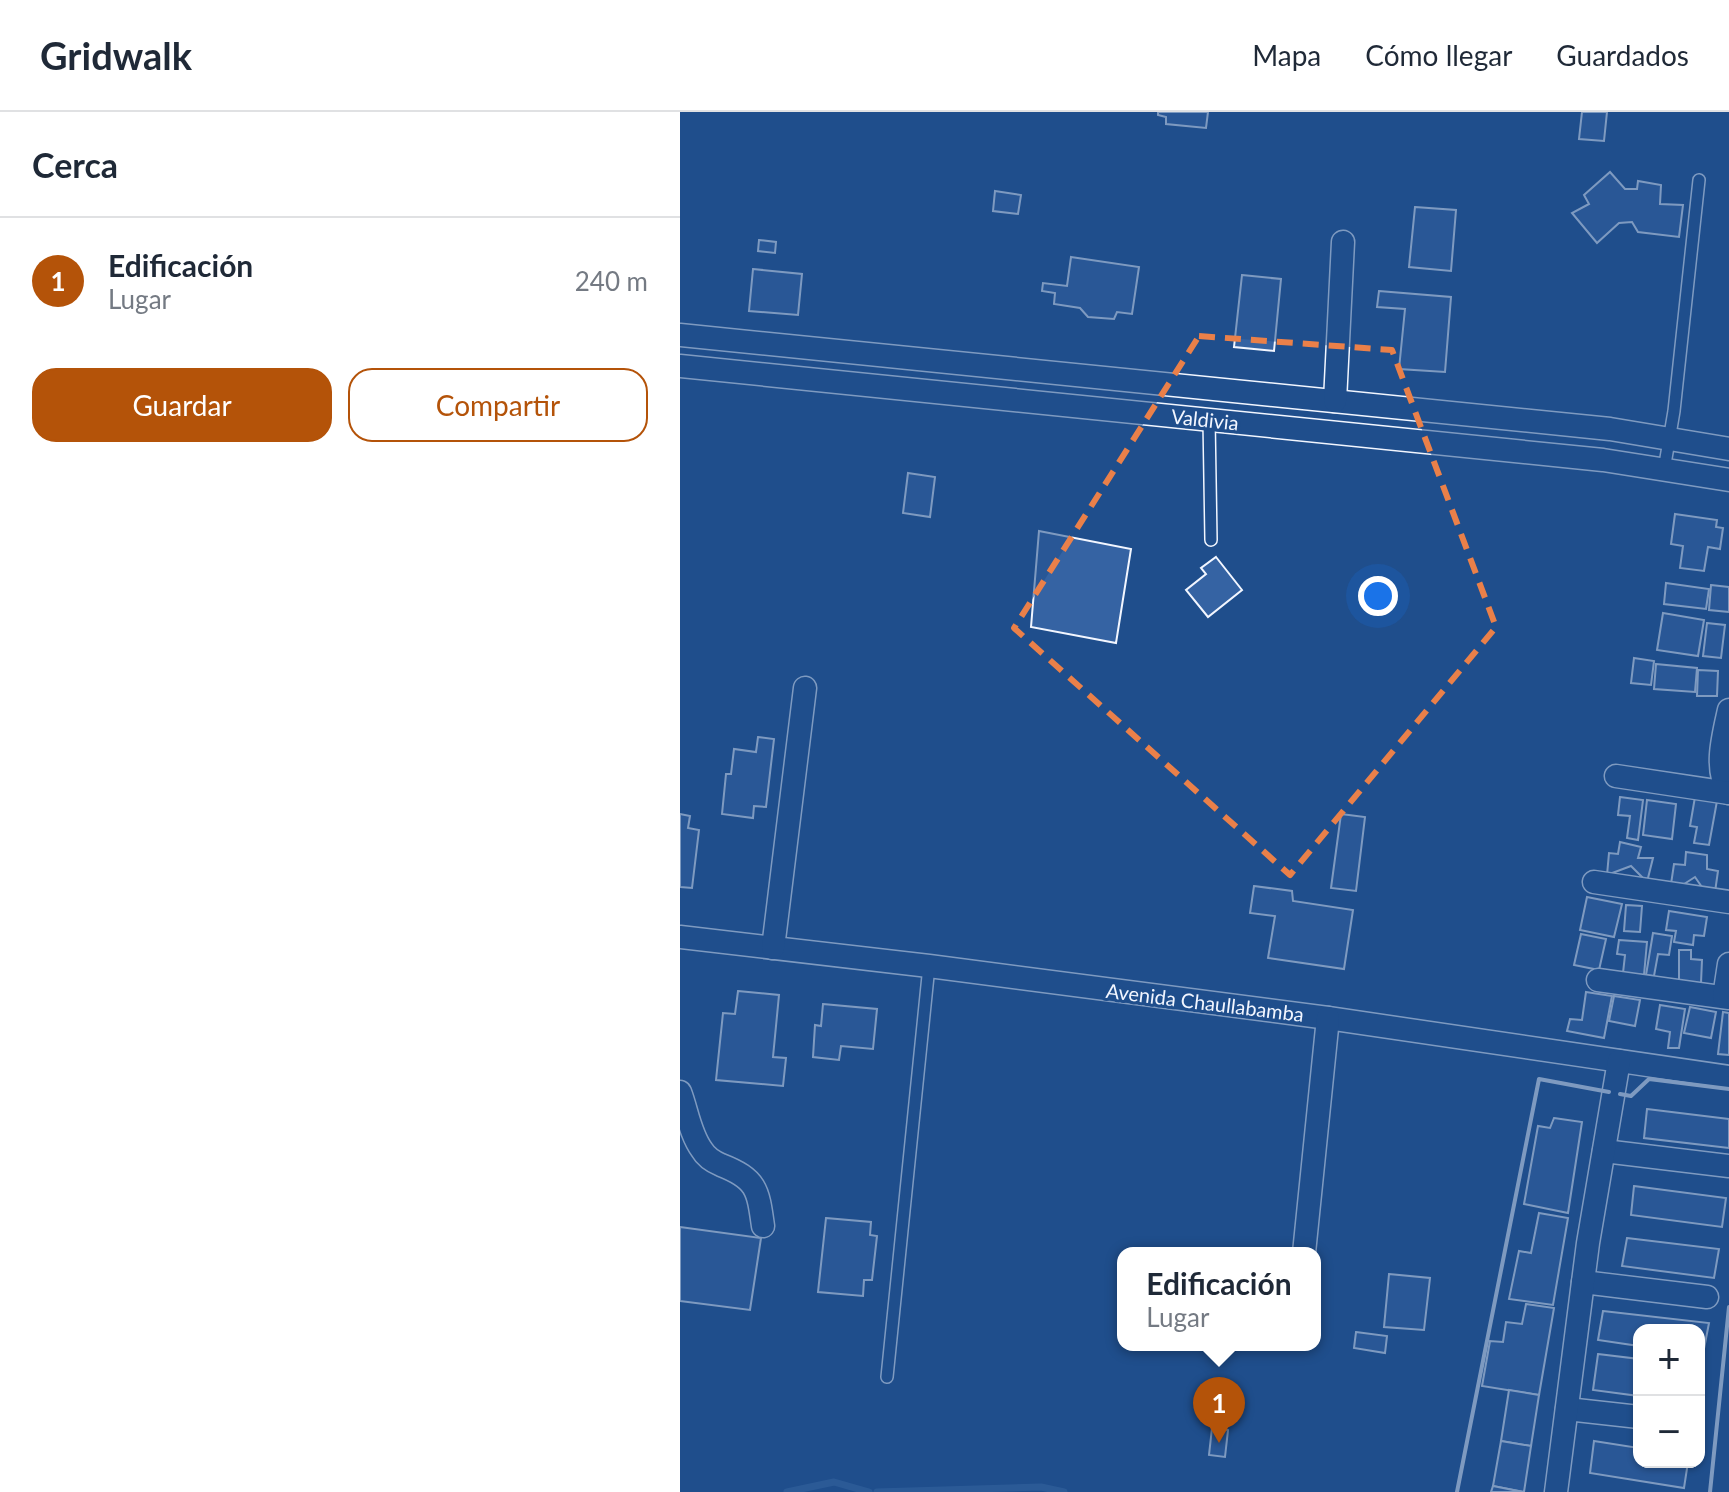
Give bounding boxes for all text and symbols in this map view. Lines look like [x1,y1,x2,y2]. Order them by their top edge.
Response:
text: Gridwalk [40,32,192,78]
text: Mapa [1252,38,1321,72]
text: Cómo llegar [1365,38,1512,72]
text: Guardados [1556,38,1689,72]
text: Cerca [32,144,118,185]
text: Edificación [108,247,253,283]
text: 1 [50,265,66,297]
text: 240 m [575,265,648,297]
text: Lugar [108,283,171,315]
button: Guardar [32,368,332,442]
button: Compartir [348,368,648,442]
street label: Valdivia [1170,404,1240,434]
your location [1358,576,1398,616]
street label: Avenida Chaullabamba [1105,978,1305,1026]
popup [1117,1247,1321,1351]
text: Edificación [1146,1265,1292,1301]
text: Lugar [1146,1301,1209,1333]
map controls [1633,1324,1705,1468]
button: + [1633,1324,1705,1396]
pin: 1 [1193,1377,1245,1443]
button: − [1633,1396,1705,1468]

